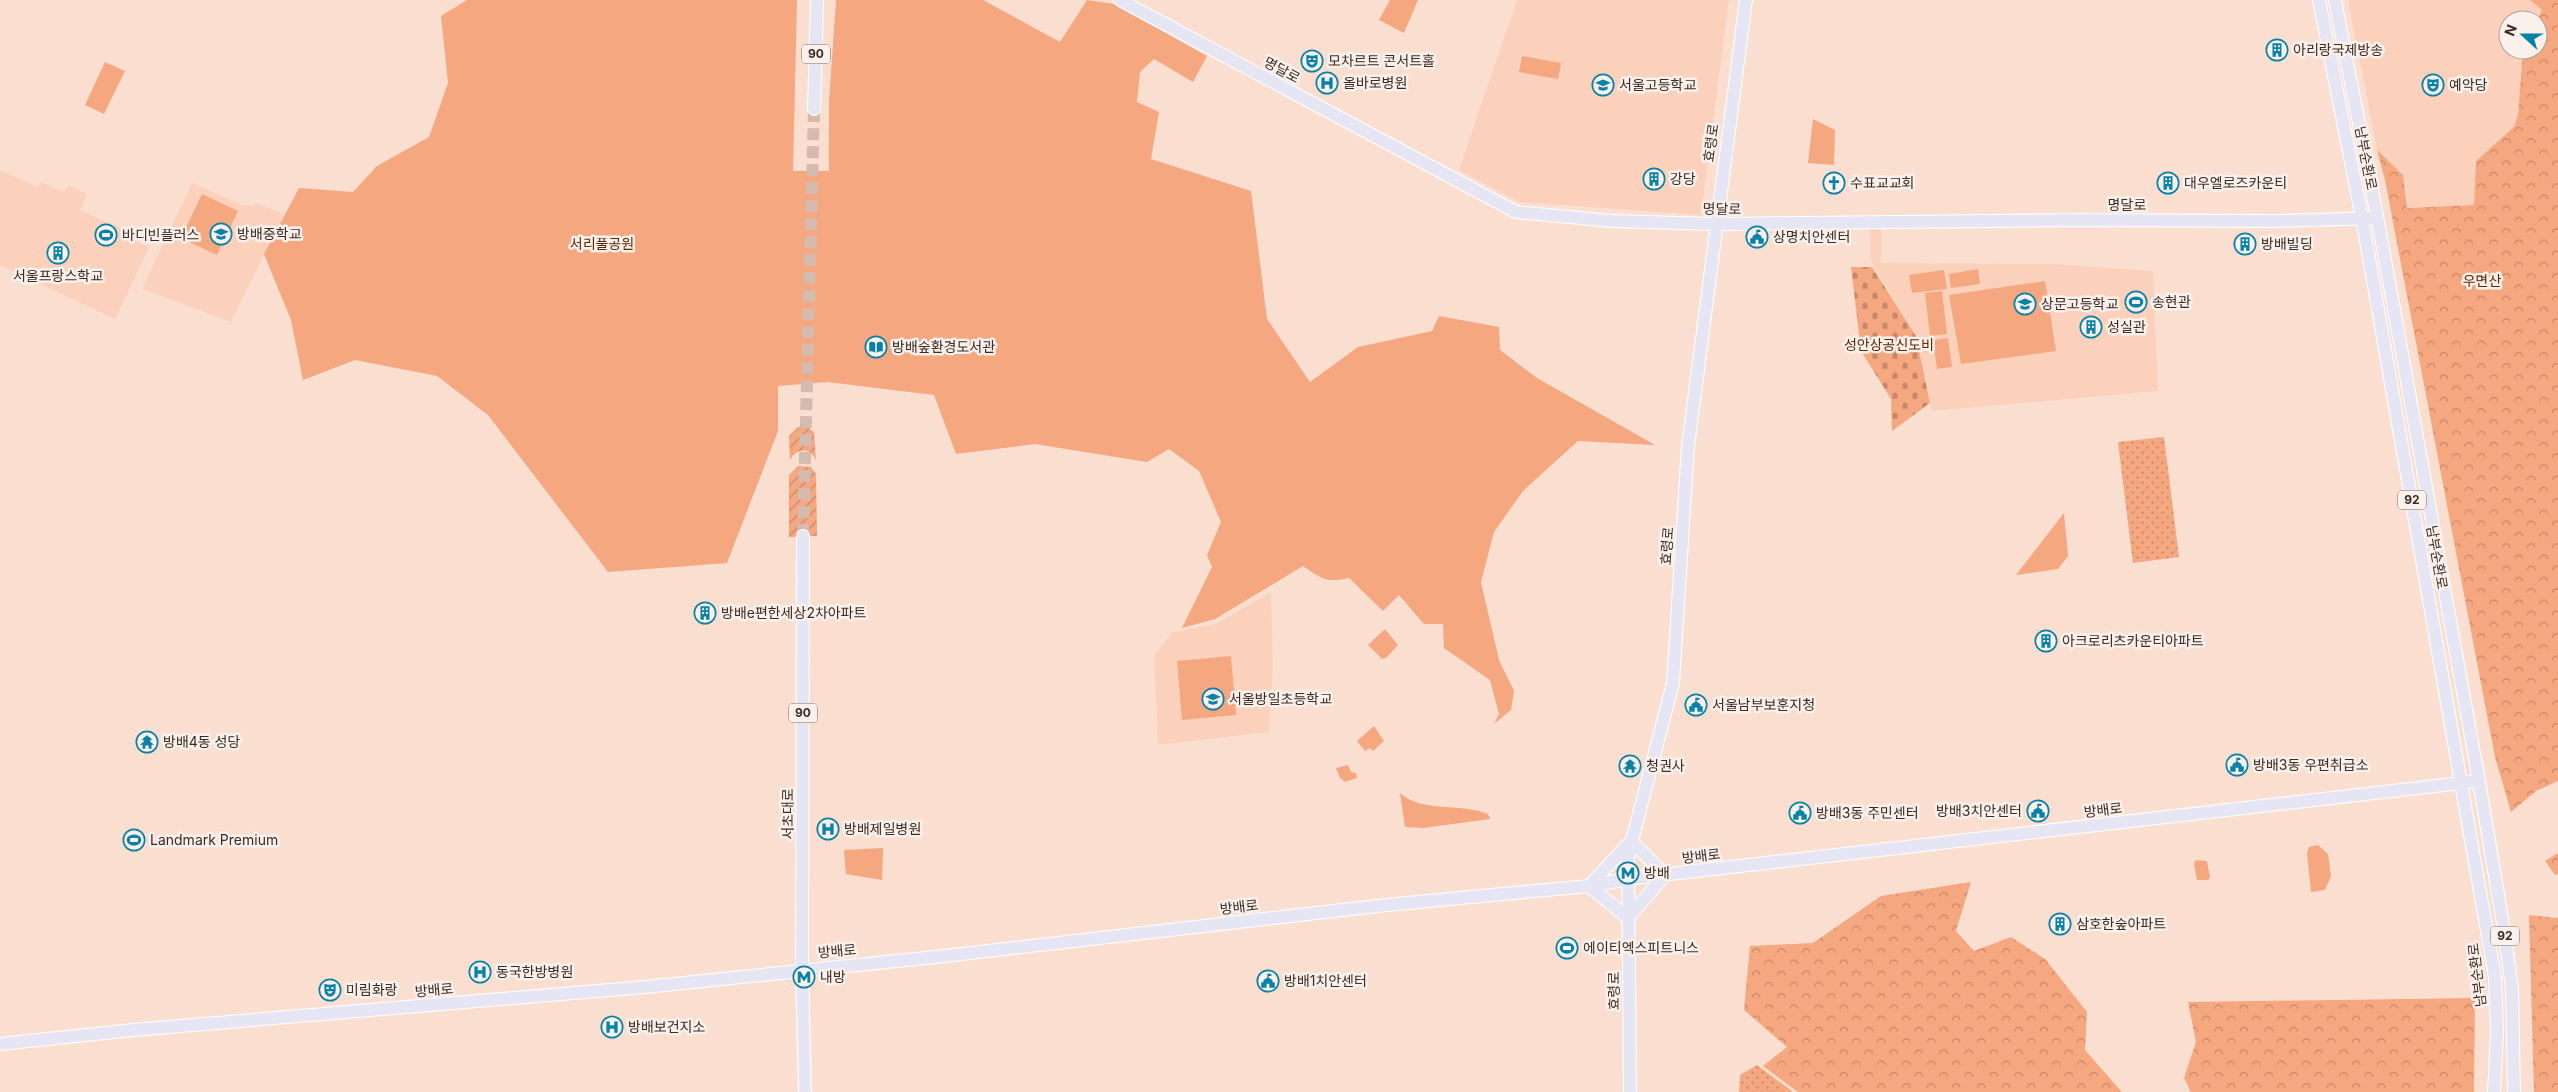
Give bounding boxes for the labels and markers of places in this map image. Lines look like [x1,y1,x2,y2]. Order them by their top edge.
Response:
building icon: 아리랑국제방송 [2265,38,2289,62]
place label: 아리랑국제방송 [2293,41,2383,58]
theatre icon: 모차르트 콘서트홀 [1300,49,1324,73]
place label: 모차르트 콘서트홀 [1328,52,1435,69]
hospital icon: 올바로병원 [1315,71,1339,95]
school or university icon: 서울고등학교 [1591,73,1615,97]
theatre icon: 예악당 [2421,73,2445,97]
place label: 올바로병원 [1343,74,1407,91]
place label: 서울고등학교 [1619,76,1696,93]
place label: 예악당 [2449,76,2488,93]
building icon: 강당 [1642,167,1666,191]
place label: 강당 [1670,170,1696,187]
church icon: 수표교교회 [1822,171,1846,195]
building icon: 대우엘로즈카운티 [2156,171,2180,195]
place label: 수표교교회 [1850,174,1914,191]
place label: 대우엘로즈카운티 [2184,174,2287,191]
school or university icon: 방배중학교 [209,222,233,246]
sports icon: 바디빈플러스 [94,223,118,247]
place label: 방배중학교 [237,225,302,242]
public building icon: 상명치안센터 [1745,225,1769,249]
place label: 바디빈플러스 [122,226,199,243]
place label: 상명치안센터 [1773,228,1850,245]
building icon: 방배빌딩 [2233,232,2257,256]
place label: 방배빌딩 [2261,235,2313,252]
building icon: 서울프랑스학교 [46,241,70,265]
place label: 서울프랑스학교 [13,267,103,284]
sports icon: 송현관 [2124,290,2148,314]
school or university icon: 상문고등학교 [2013,292,2037,316]
place label: 송현관 [2152,293,2191,310]
place label: 상문고등학교 [2041,295,2118,312]
building icon: 성실관 [2079,315,2103,339]
place label: 성실관 [2107,318,2146,335]
library icon: 방배숲환경도서관 [864,335,888,359]
place label: 방배숲환경도서관 [892,338,995,355]
building icon: 방배e편한세상2차아파트 [693,601,717,625]
place label: 방배e편한세상2차아파트 [721,604,867,621]
building icon: 아크로리츠카운티아파트 [2034,629,2058,653]
place label: 아크로리츠카운티아파트 [2062,632,2204,649]
school or university icon: 서울방일초등학교 [1201,687,1225,711]
place label: 서울방일초등학교 [1229,690,1332,707]
public building icon: 서울남부보훈지청 [1684,693,1708,717]
place label: 서울남부보훈지청 [1712,696,1815,713]
temple icon: 방배4동 성당 [135,730,159,754]
place label: 방배4동 성당 [163,733,241,750]
public building icon: 방배3동 우편취급소 [2225,753,2249,777]
temple icon: 청권사 [1618,754,1642,778]
place label: 방배3동 우편취급소 [2253,756,2369,773]
place label: 청권사 [1646,757,1685,774]
public building icon: 방배3치안센터 [2026,799,2050,823]
public building icon: 방배3동 주민센터 [1788,801,1812,825]
place label: 방배3치안센터 [1936,802,2022,819]
place label: 방배3동 주민센터 [1816,804,1919,821]
hospital icon: 방배제일병원 [816,817,840,841]
place label: 방배제일병원 [844,820,921,837]
sports icon: Landmark Premium [122,828,146,852]
place label: Landmark Premium [150,831,278,848]
metro station icon: 방배 [1616,861,1640,885]
place label: 방배 [1644,864,1670,881]
building icon: 삼호한숲아파트 [2048,912,2072,936]
place label: 삼호한숲아파트 [2076,915,2166,932]
sports icon: 에이티엑스피트니스 [1555,936,1579,960]
place label: 에이티엑스피트니스 [1583,939,1699,956]
hospital icon: 동국한방병원 [468,960,492,984]
place label: 동국한방병원 [496,963,573,980]
metro station icon: 내방 [792,965,816,989]
place label: 내방 [820,968,846,985]
public building icon: 방배1치안센터 [1256,969,1280,993]
place label: 방배1치안센터 [1284,972,1367,989]
theatre icon: 미림화랑 [318,978,342,1002]
place label: 미림화랑 [346,981,398,998]
hospital icon: 방배보건지소 [600,1015,624,1039]
place label: 방배보건지소 [628,1018,705,1035]

